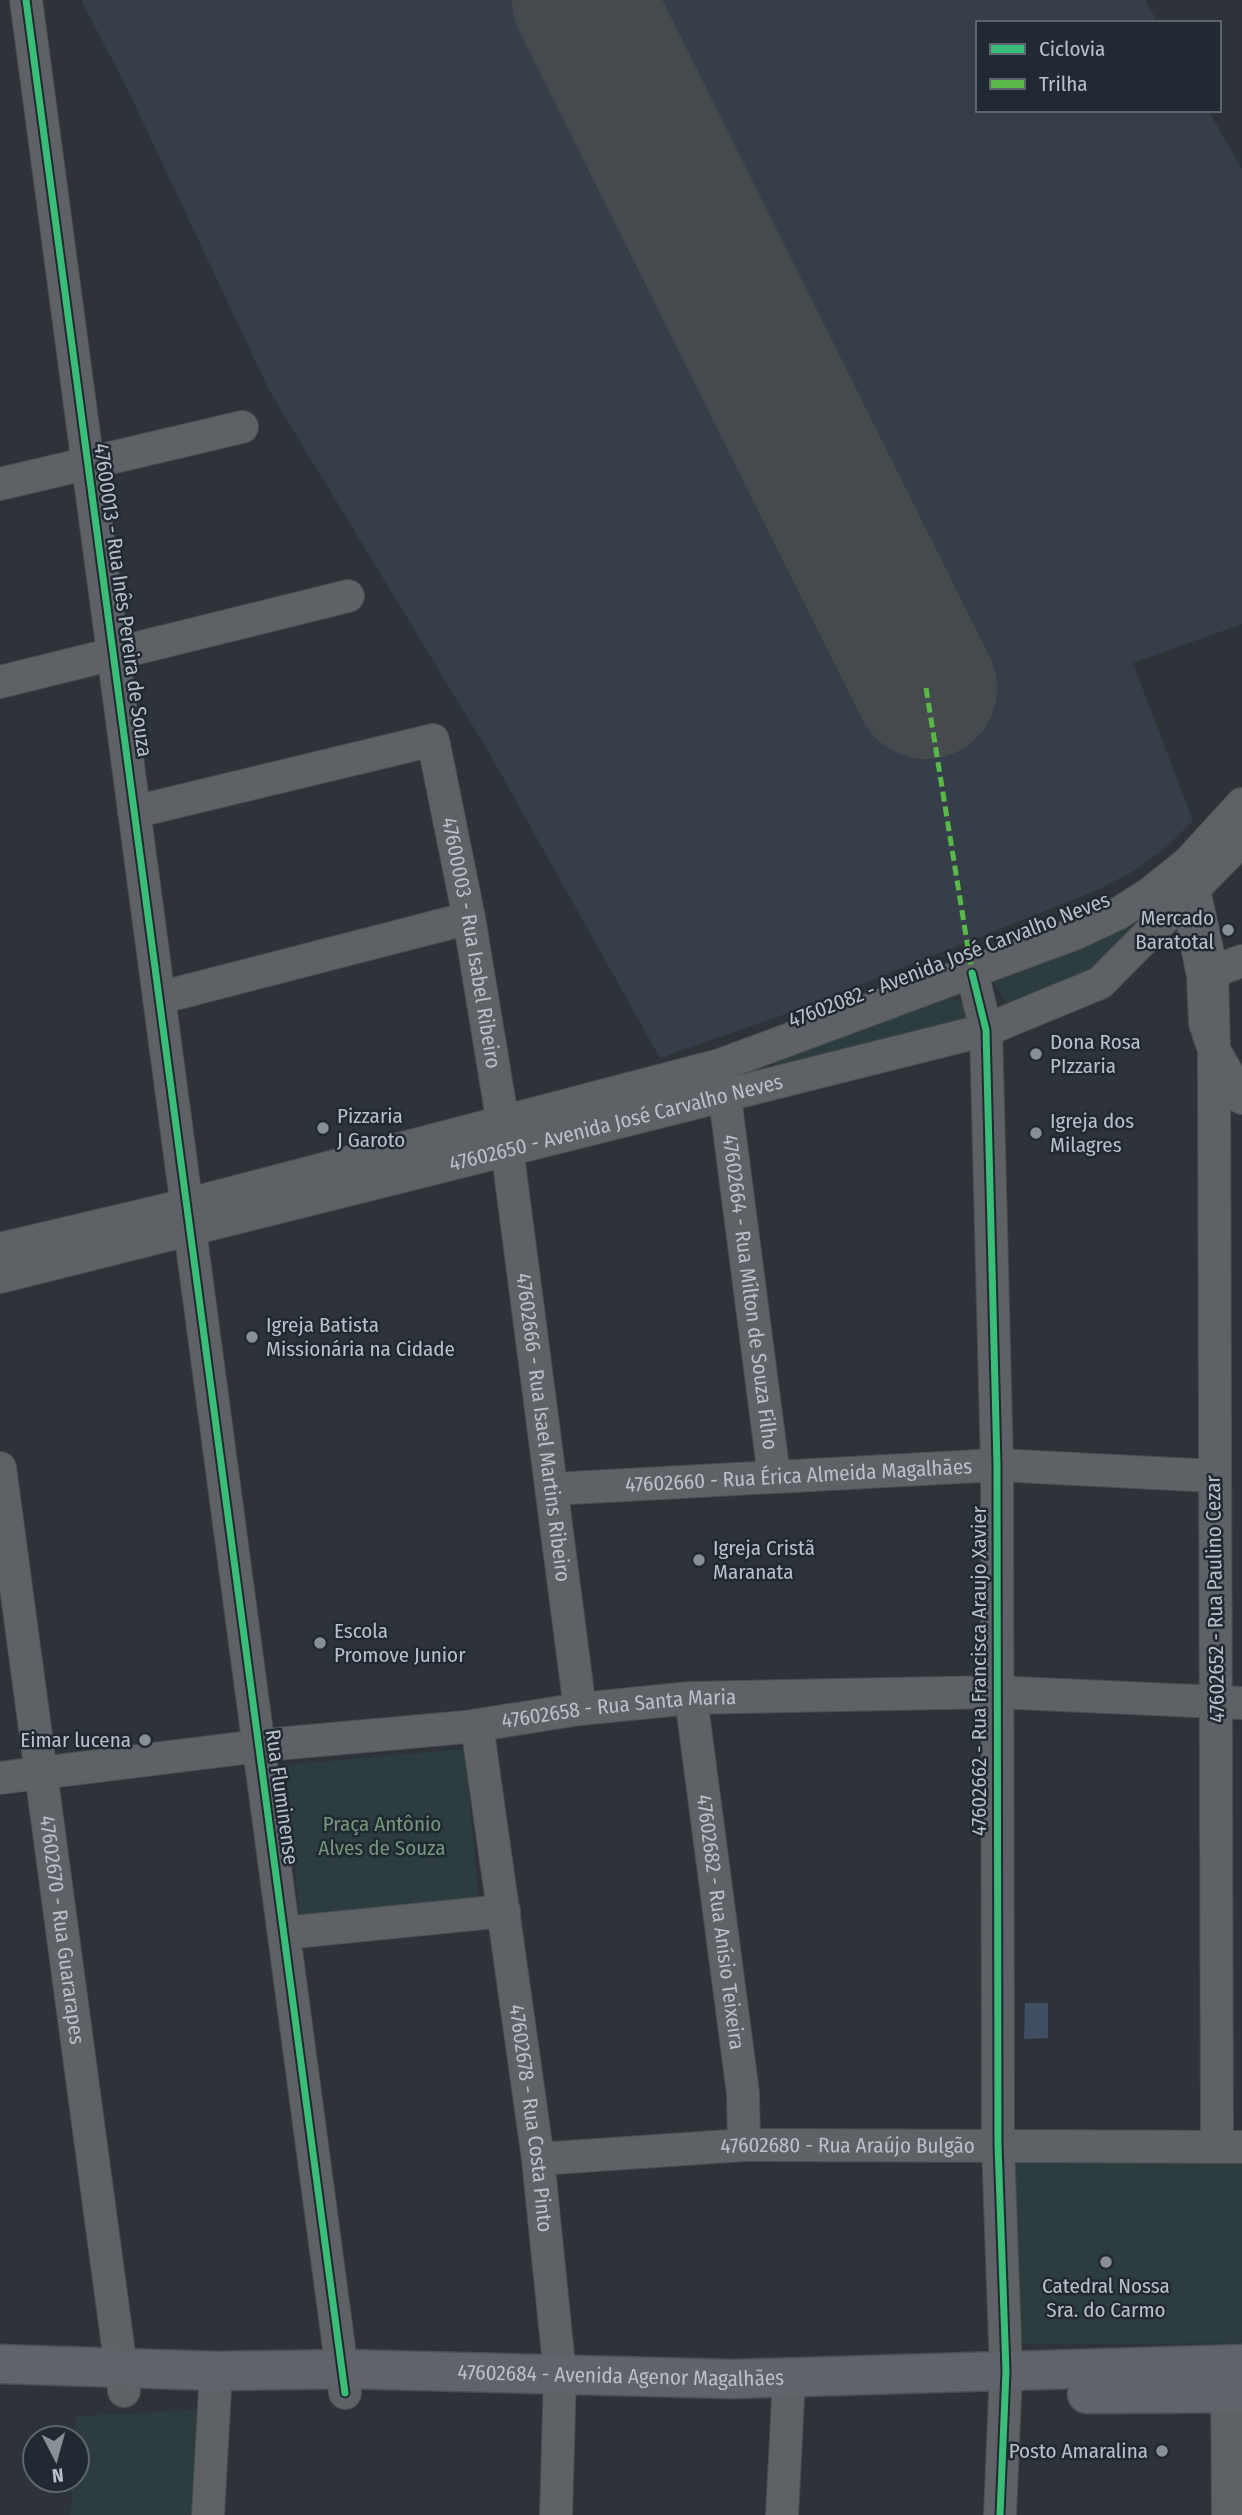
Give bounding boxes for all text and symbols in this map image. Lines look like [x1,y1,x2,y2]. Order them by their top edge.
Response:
legend [976,21,1221,112]
text: Ciclovia [1039,36,1105,62]
text: Trilha [1039,71,1088,97]
street label: 47600013 - Rua Inês Pereira de Souza [88,441,158,759]
street label: 47600003 - Rua Isabel Ribeiro [436,815,507,1070]
street label: 47602082 - Avenida José Carvalho Neves [785,887,1113,1033]
place label: Mercado Baratotal [1135,905,1214,955]
marker: Mercado Baratotal [1220,922,1236,938]
place label: Dona Rosa PIzzaria [1050,1029,1141,1079]
marker: Dona Rosa PIzzaria [1028,1046,1044,1062]
street label: 47602650 - Avenida José Carvalho Neves [447,1068,785,1177]
place label: Pizzaria J Garoto [337,1103,405,1153]
place label: Igreja dos Milagres [1050,1108,1134,1158]
marker: Pizzaria J Garoto [315,1120,331,1136]
marker: Igreja dos Milagres [1028,1125,1044,1141]
street label: 47602664 - Rua Mílton de Souza Filho [717,1133,783,1451]
street label: 47602666 - Rua Isael Martins Ribeiro [510,1271,576,1583]
place label: Igreja Batista Missionária na Cidade [266,1312,455,1362]
marker: Igreja Batista Missionária na Cidade [244,1329,260,1345]
street label: 47602660 - Rua Érica Almeida Magalhães [624,1453,973,1498]
street label: 47602652 - Rua Paulino Cezar [1200,1474,1230,1723]
street label: 47602662 - Rua Francisca Araujo Xavier [966,1505,992,1836]
place label: Igreja Cristã Maranata [713,1535,815,1585]
marker: Igreja Cristã Maranata [691,1552,707,1568]
place label: Escola Promove Junior [334,1618,466,1668]
marker: Escola Promove Junior [312,1635,328,1651]
street label: 47602658 - Rua Santa Maria [500,1684,736,1734]
place label: Eimar lucena [20,1727,131,1753]
street label: Rua Fluminense [260,1728,304,1866]
marker: Eimar lucena [137,1732,153,1748]
street label: 47602682 - Rua Anísio Teixeira [691,1793,750,2051]
park label: Praça Antônio Alves de Souza [318,1811,446,1861]
street label: 47602670 - Rua Guararapes [34,1814,90,2046]
street label: 47602678 - Rua Costa Pinto [503,2003,558,2233]
street label: 47602680 - Rua Araújo Bulgão [719,2132,975,2160]
marker: Catedral Nossa Sra. do Carmo [1098,2254,1114,2270]
place label: Catedral Nossa Sra. do Carmo [1042,2273,1170,2323]
street label: 47602684 - Avenida Agenor Magalhães [457,2359,785,2392]
north arrow [21,2424,91,2494]
place label: Posto Amaralina [1009,2438,1148,2464]
marker: Posto Amaralina [1154,2443,1170,2459]
text: N [51,2463,65,2487]

